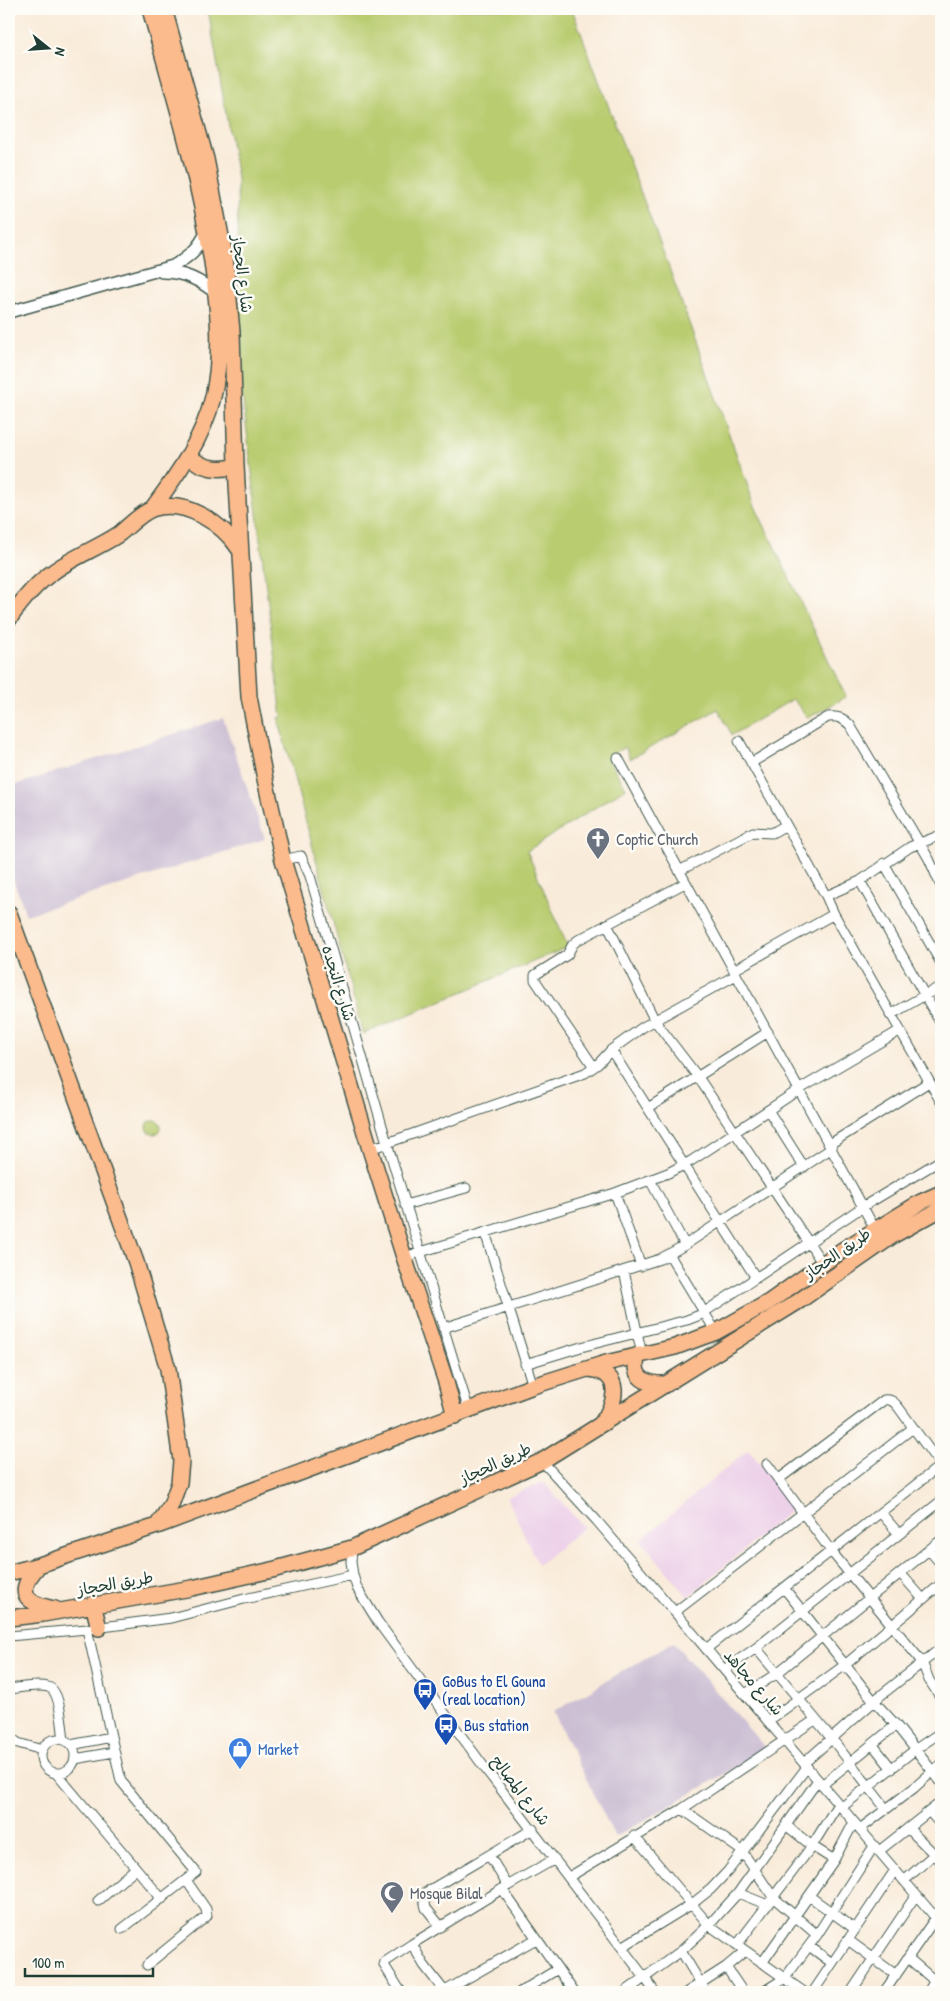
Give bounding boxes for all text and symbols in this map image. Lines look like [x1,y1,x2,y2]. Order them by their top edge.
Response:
north arrow [22,22,72,72]
text: N [51,46,71,59]
street label: شارع الحجاز [226,232,259,314]
church icon: Coptic Church [585,826,611,860]
place label: Coptic Church [616,828,698,850]
street label: شارع النجده [316,942,361,1024]
street label: طريق الحجاز [798,1222,875,1285]
street label: طريق الحجاز [454,1437,535,1490]
street label: طريق الحجاز [73,1565,155,1601]
street label: شارع مجاهد [718,1644,789,1720]
place label: GoBus to El Gouna (real location) [442,1670,545,1710]
bus stop icon: GoBus to El Gouna (real location) [412,1677,438,1711]
bus stop icon: Bus station [433,1712,459,1746]
place label: Bus station [464,1714,529,1736]
shop icon: Market [227,1736,253,1770]
place label: Market [258,1738,299,1760]
street label: شارع المصالح [486,1750,555,1830]
mosque icon: Mosque Bilal [379,1880,405,1914]
place label: Mosque Bilal [410,1882,483,1904]
scale bar [25,1946,152,1978]
text: 100 m [32,1952,65,1973]

